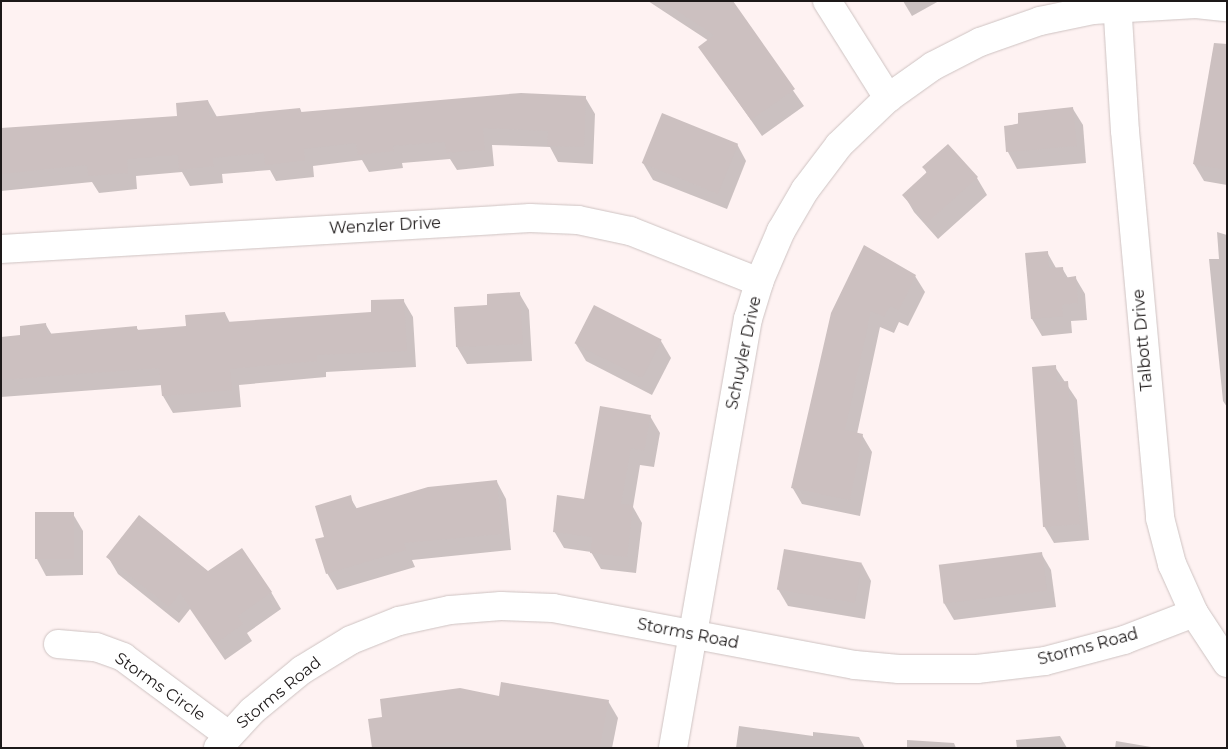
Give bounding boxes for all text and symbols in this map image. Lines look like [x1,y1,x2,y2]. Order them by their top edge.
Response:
street label: Wenzler Drive [329,213,441,239]
street label: Talbott Drive [1129,288,1157,392]
street label: Schuyler Drive [723,295,765,411]
street label: Storms Road [636,615,740,653]
street label: Storms Road [1036,624,1140,670]
street label: Storms Circle [111,649,209,725]
street label: Storms Road [233,653,325,733]

